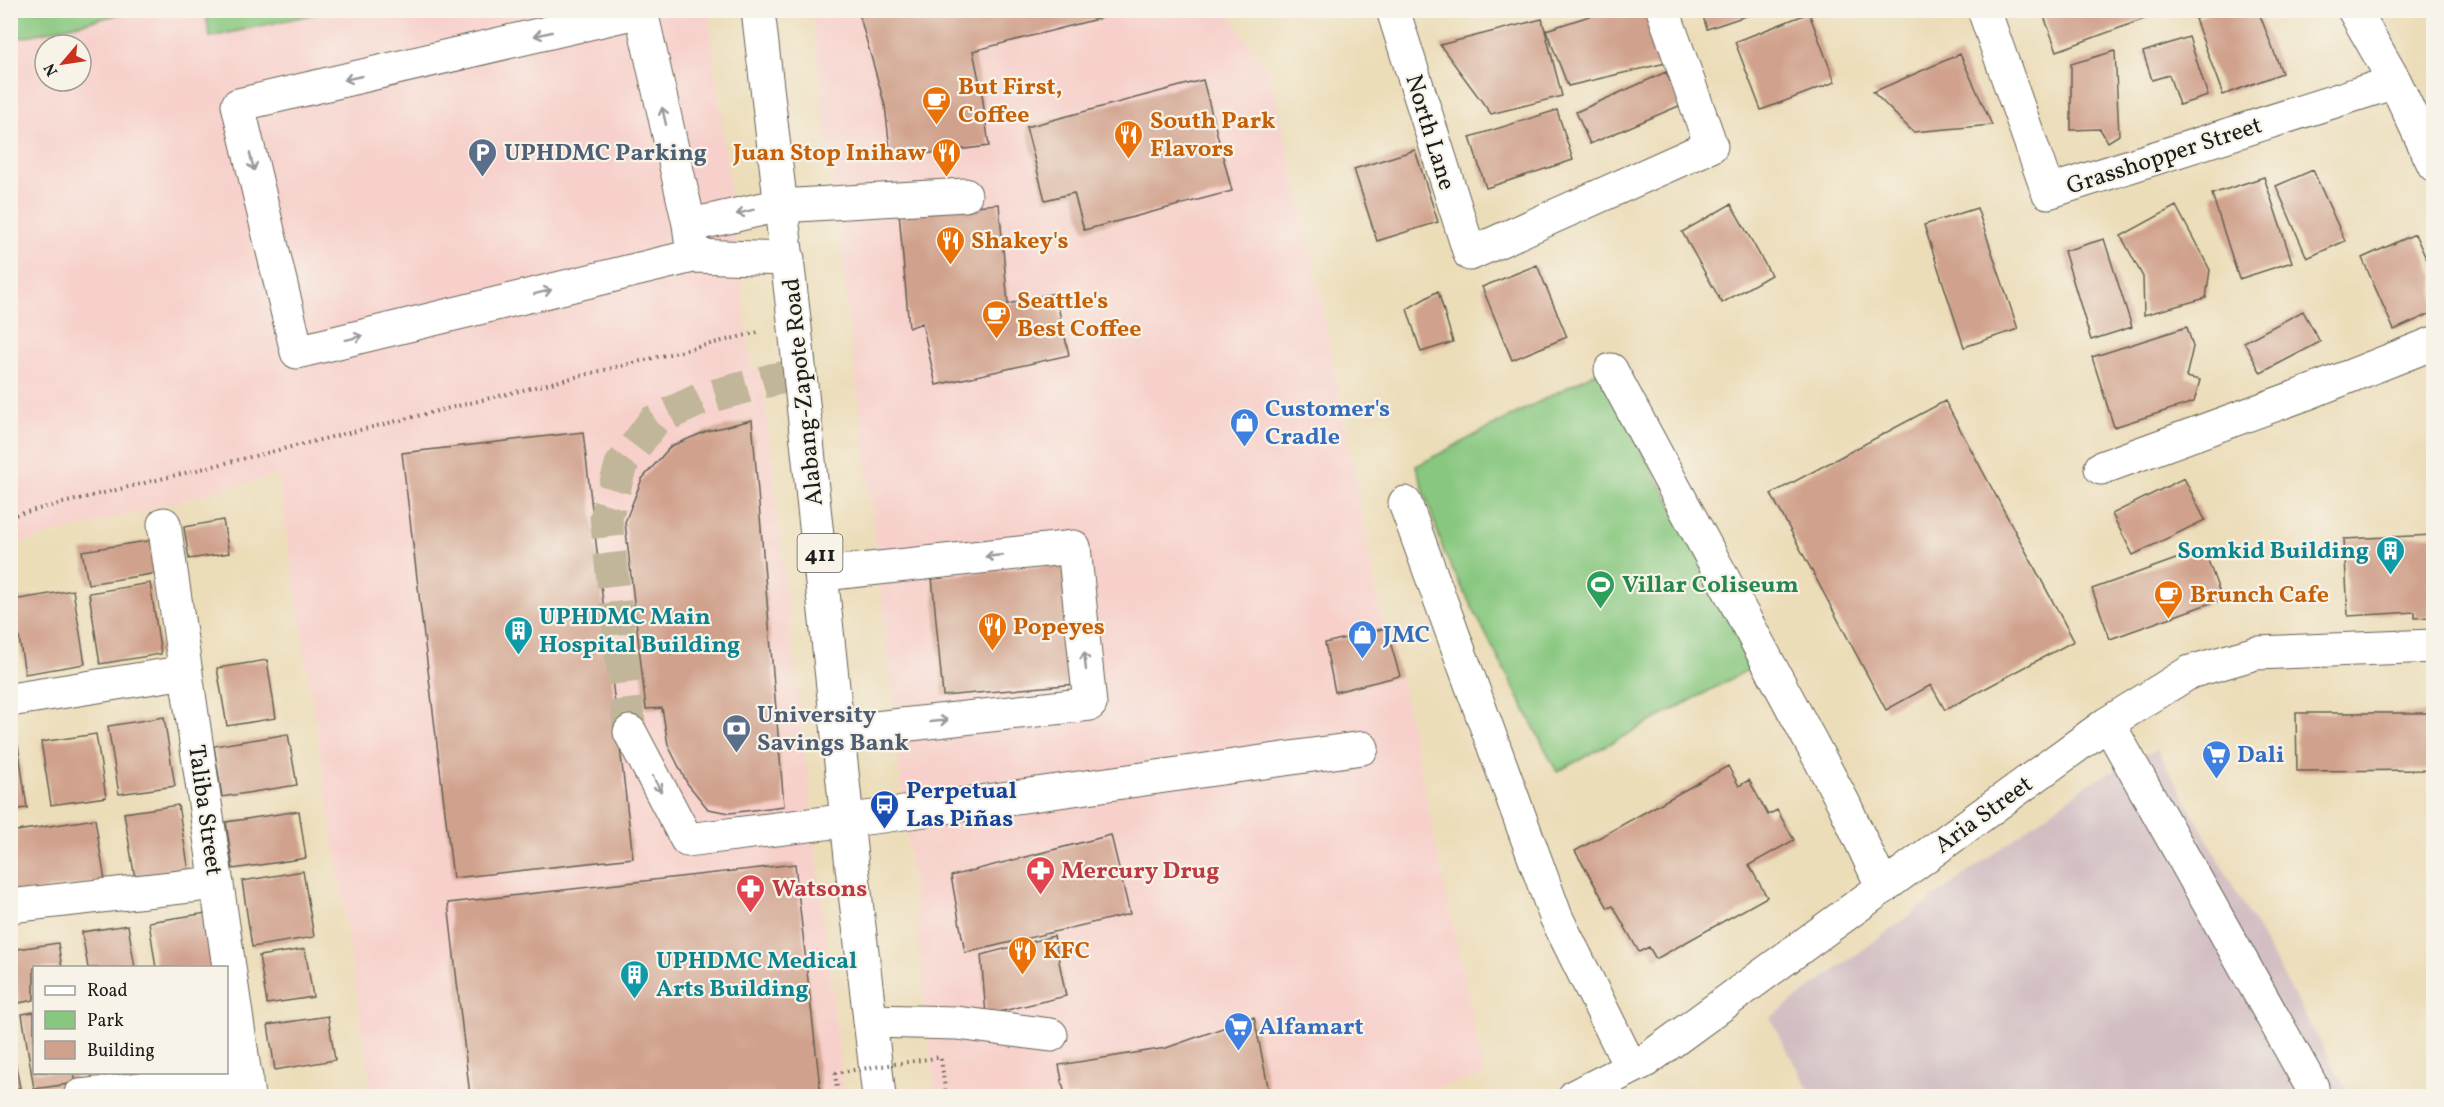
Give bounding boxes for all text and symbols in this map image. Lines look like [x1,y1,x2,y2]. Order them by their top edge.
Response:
one-way arrow [534,29,553,40]
north arrow [33,33,93,93]
text: N [39,59,64,80]
place label: But First, Coffee [958,71,1063,133]
street label: North Lane [1395,71,1463,195]
one-way arrow [344,73,363,85]
cafe icon: But First, Coffee [921,84,953,126]
place label: South Park Flavors [1150,105,1276,167]
one-way arrow [658,107,670,126]
street label: Grasshopper Street [2062,109,2267,205]
restaurant icon: South Park Flavors [1113,118,1145,160]
parking icon: UPHDMC Parking [467,136,499,178]
restaurant icon: Juan Stop Inihaw [931,136,963,178]
place label: UPHDMC Parking [504,137,707,171]
place label: Juan Stop Inihaw [732,137,926,171]
one-way arrow [246,152,258,171]
one-way arrow [736,207,755,219]
restaurant icon: Shakey's [934,224,966,266]
place label: Shakey's [971,225,1069,259]
street label: Alabang-Zapote Road [775,276,833,507]
place label: Seattle's Best Coffee [1017,285,1142,347]
one-way arrow [533,286,552,298]
cafe icon: Seattle's Best Coffee [980,298,1012,340]
one-way arrow [344,332,363,344]
place label: Customer's Cradle [1265,393,1390,455]
shop icon: Customer's Cradle [1228,406,1260,448]
road number: 411 [798,534,842,572]
building icon: Somkid Building [2374,534,2406,576]
place label: Somkid Building [2177,535,2369,569]
one-way arrow [984,551,1004,562]
sports icon: Villar Coliseum [1585,568,1617,610]
place label: Villar Coliseum [1622,569,1799,603]
cafe icon: Brunch Cafe [2153,578,2185,620]
place label: Brunch Cafe [2190,579,2329,613]
place label: UPHDMC Main Hospital Building [539,601,740,663]
restaurant icon: Popeyes [976,610,1008,652]
place label: Popeyes [1013,611,1105,645]
building icon: UPHDMC Main Hospital Building [502,614,534,656]
shop icon: JMC [1346,618,1378,660]
place label: JMC [1382,619,1430,653]
one-way arrow [1079,652,1090,671]
place label: University Savings Bank [757,699,909,761]
bank icon: University Savings Bank [720,712,752,754]
one-way arrow [928,715,948,726]
supermarket icon: Dali [2200,738,2232,780]
place label: Dali [2237,739,2284,773]
street label: Taliba Street [178,743,230,878]
street label: Aria Street [1928,768,2040,863]
one-way arrow [651,775,663,792]
place label: Perpetual Las Piñas [906,775,1017,837]
bus stop icon: Perpetual Las Piñas [869,788,901,830]
pharmacy icon: Mercury Drug [1024,854,1056,896]
place label: Mercury Drug [1061,855,1219,889]
pharmacy icon: Watsons [735,872,767,914]
place label: Watsons [772,873,867,907]
restaurant icon: KFC [1006,934,1038,976]
place label: KFC [1043,935,1090,969]
place label: UPHDMC Medical Arts Building [656,945,857,1007]
building icon: UPHDMC Medical Arts Building [619,958,651,1000]
legend [33,966,228,1074]
text: Road [87,979,128,1004]
text: Park [87,1009,124,1034]
supermarket icon: Alfamart [1222,1010,1254,1052]
place label: Alfamart [1259,1011,1364,1045]
text: Building [87,1039,155,1064]

